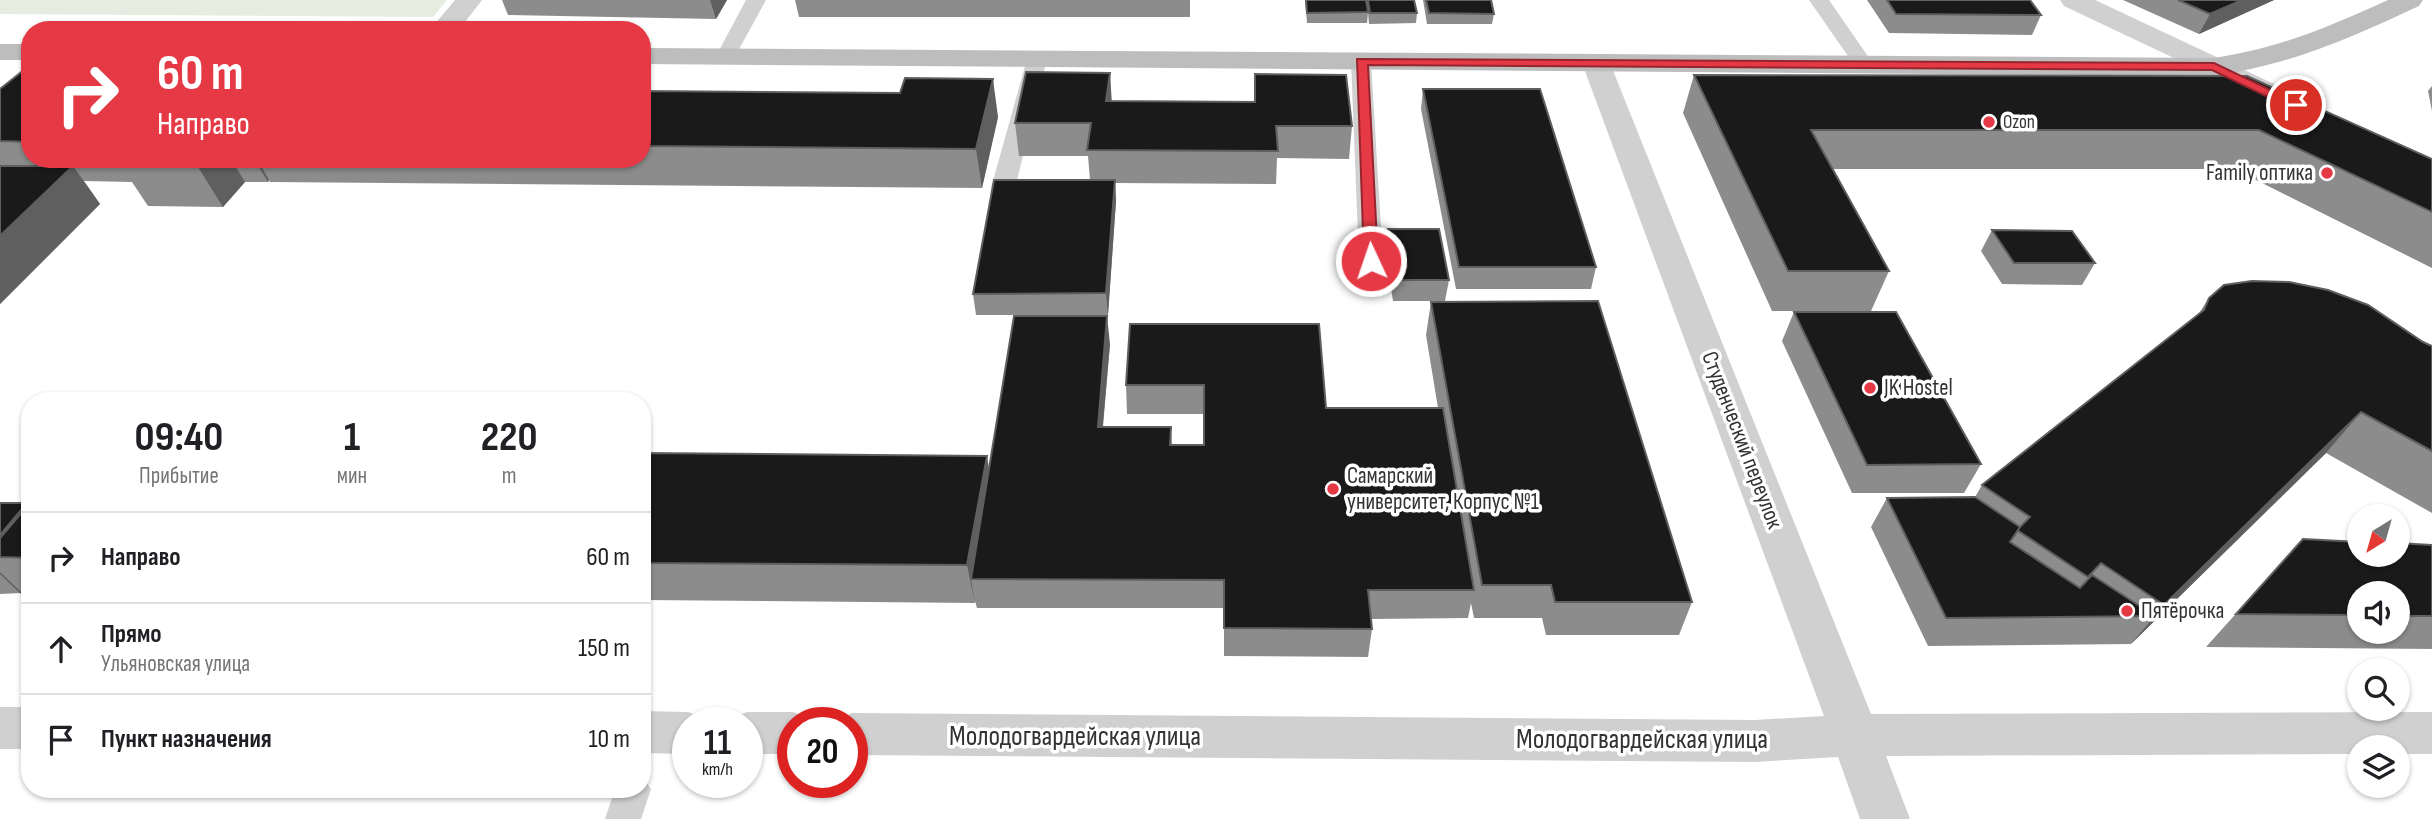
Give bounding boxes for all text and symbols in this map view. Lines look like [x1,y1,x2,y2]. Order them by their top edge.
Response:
text: 60 m [157,45,244,104]
icon: right [42,49,133,140]
pin [2266,75,2326,135]
icon: arrive [2277,86,2315,124]
text: Направо [157,105,250,144]
place label: Ozon [2003,111,2035,134]
marker: Ozon [1981,114,1997,130]
place label: Family оптика [2206,159,2313,187]
marker: Family оптика [2319,165,2335,181]
position arrow [1334,224,1408,298]
street label: Студенческий переулок [1695,347,1789,533]
place label: JK Hostel [1883,374,1953,402]
marker: JK Hostel [1862,380,1878,396]
text: 09:40 [134,412,223,463]
text: 1 [344,412,360,463]
text: 220 [481,412,538,463]
text: Прибытие [139,462,219,490]
text: мин [337,462,367,490]
text: m [502,462,517,490]
place label: Самарский университет, Корпус №1 [1347,462,1539,516]
marker: Самарский университет, Корпус №1 [1325,481,1341,497]
north arrow [2347,504,2410,567]
map controls [2347,504,2410,798]
icon: right [42,539,80,577]
text: Направо [101,542,180,573]
text: 60 m [586,542,630,573]
button: sound [2347,581,2410,644]
place label: Пятёрочка [2141,597,2224,625]
marker: Пятёрочка [2119,603,2135,619]
text: Прямо [101,619,162,650]
icon: ahead [42,630,80,668]
text: 150 m [578,633,630,664]
text: Ульяновская улица [101,650,250,678]
button: search [2347,658,2410,721]
speed limit sign: 20 [777,707,868,798]
street label: Молодогвардейская улица [949,720,1201,753]
icon: arrive [42,721,80,759]
text: 11 [704,722,731,765]
street label: Молодогвардейская улица [1516,723,1768,756]
text: Пункт назначения [101,724,272,755]
text: 10 m [588,724,630,755]
button: layers [2347,735,2410,798]
text: km/h [702,759,733,780]

